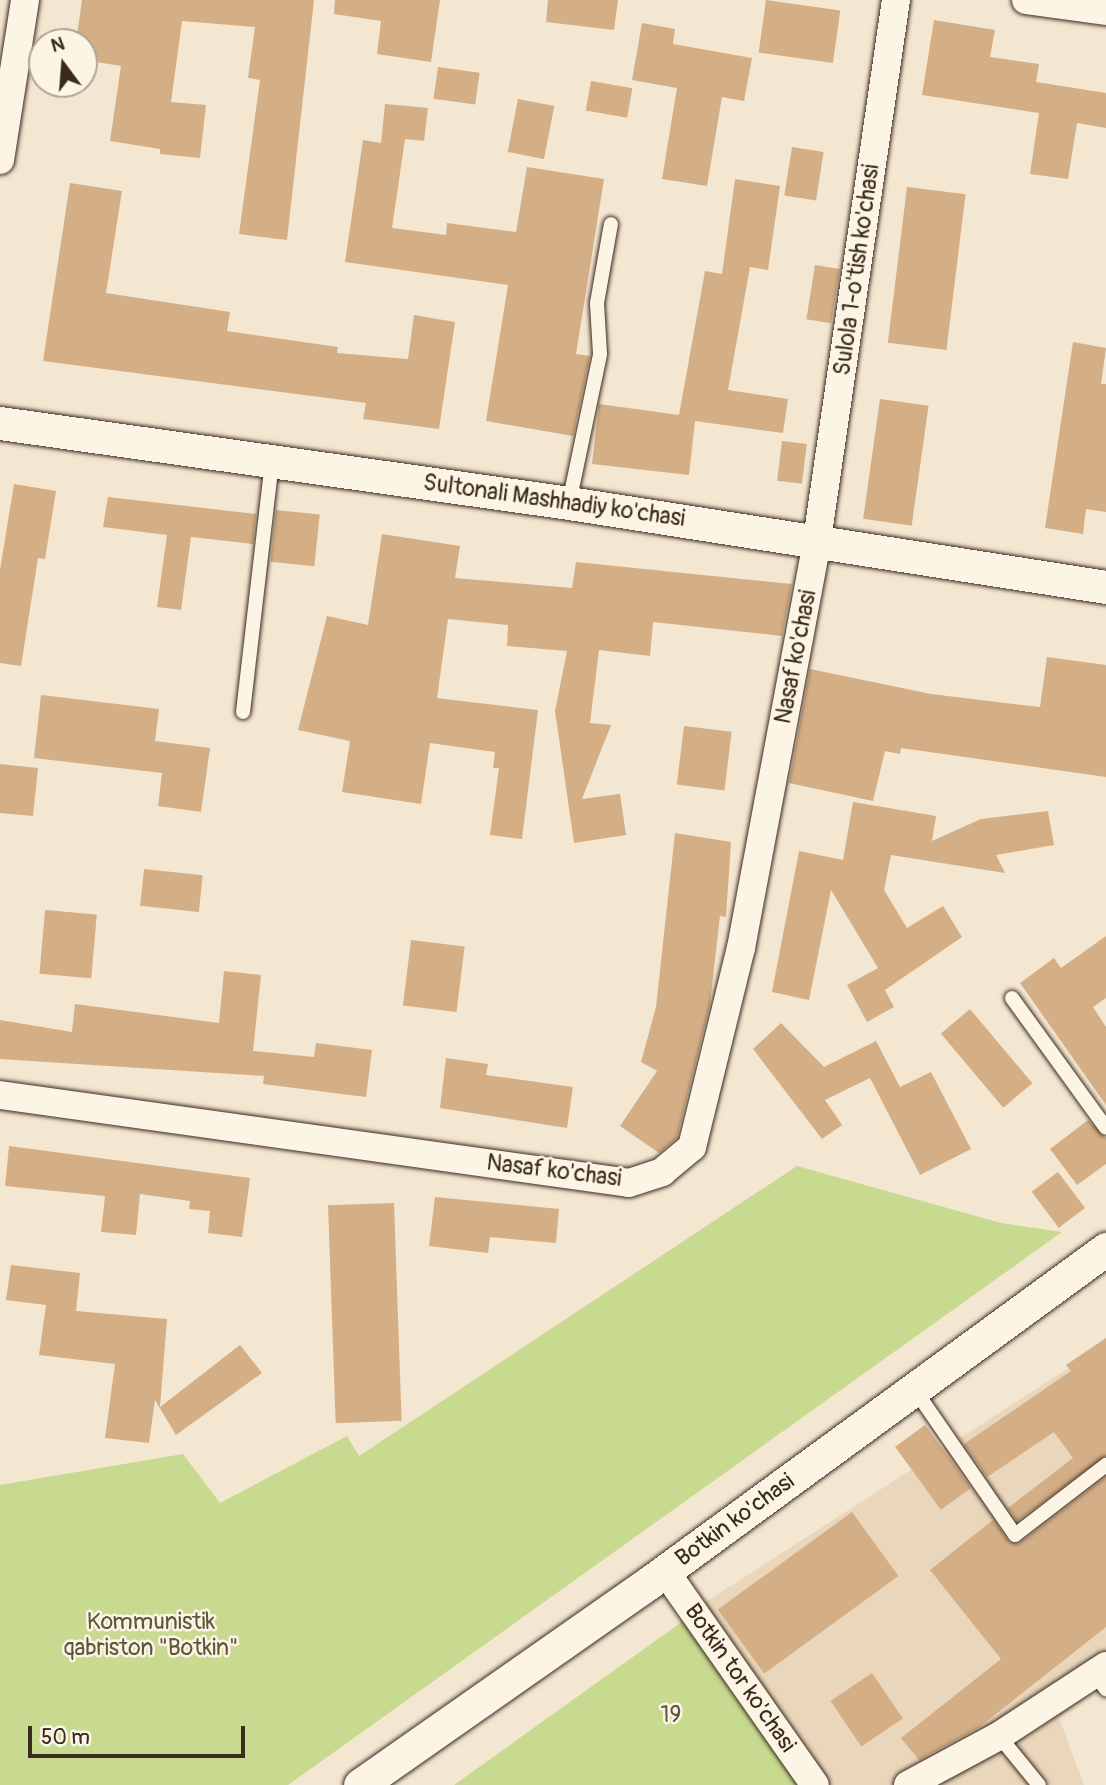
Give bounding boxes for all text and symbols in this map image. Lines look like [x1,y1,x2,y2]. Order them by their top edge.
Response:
north arrow [28,28,98,98]
text: N [48,31,67,58]
street label: Sulola 1-o'tish ko'chasi [829,163,885,377]
street label: Sultonali Mashhadiy ko'chasi [421,469,687,533]
street label: Nasaf ko'chasi [770,588,822,726]
street label: Nasaf ko'chasi [485,1149,623,1193]
street label: Botkin ko'chasi [670,1468,800,1572]
street label: Botkin tor ko'chasi [679,1598,801,1758]
park label: Kommunistik qabriston "Botkin" [64,1608,238,1662]
park label: 19 [661,1701,681,1729]
scale bar [32,1712,248,1756]
text: 50 m [41,1724,90,1751]

